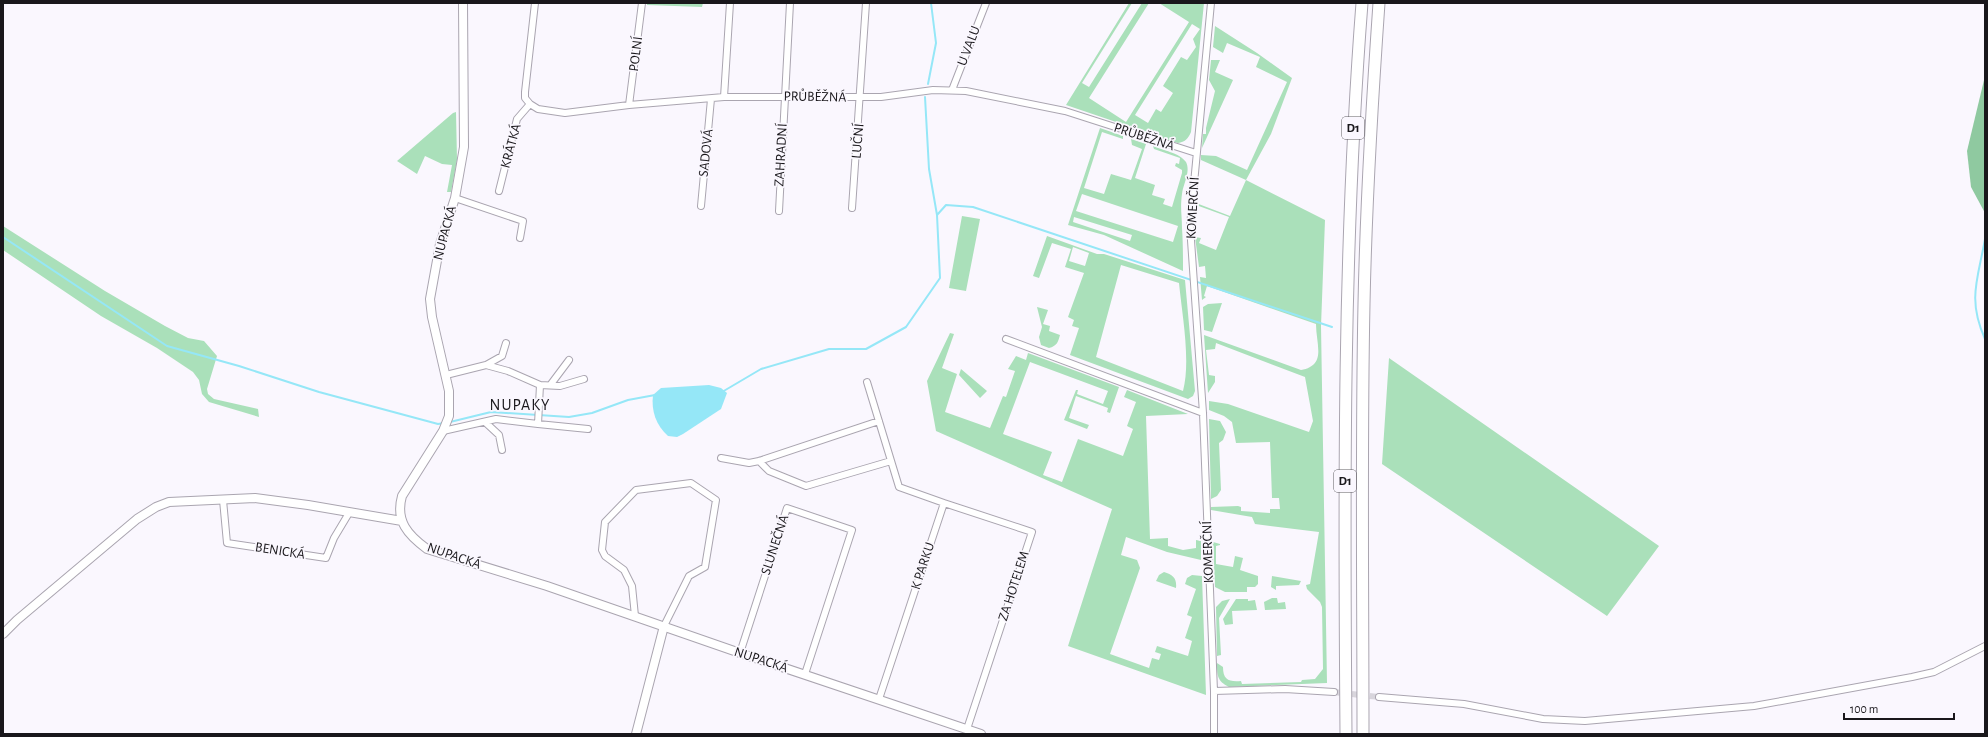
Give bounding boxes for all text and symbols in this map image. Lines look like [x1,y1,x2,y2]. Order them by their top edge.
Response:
street label: U VALU [955,24,983,68]
street label: POLNÍ [624,35,645,72]
street label: PRŮBĚŽNÁ [783,86,847,105]
road number: D1 [1342,117,1364,139]
street label: PRŮBĚŽNÁ [1112,118,1177,153]
street label: KRÁTKÁ [495,122,524,170]
street label: LUČNÍ [847,122,867,159]
street label: ZAHRADNÍ [769,123,790,187]
street label: SADOVÁ [694,128,715,178]
street label: KOMERČNÍ [1181,176,1202,239]
street label: NUPACKÁ [428,203,459,262]
district label: NUPAKY [490,397,550,413]
road number: D1 [1334,470,1356,492]
street label: SLUNEČNÁ [756,512,791,577]
street label: KOMERČNÍ [1197,520,1216,583]
street label: BENICKÁ [254,537,306,562]
street label: NUPACKÁ [425,537,484,572]
street label: K PARKU [909,541,937,591]
street label: ZA HOTELEM [996,549,1032,623]
street label: NUPACKÁ [732,642,791,675]
scale bar [1844,695,1954,721]
text: 100 m [1850,703,1878,715]

